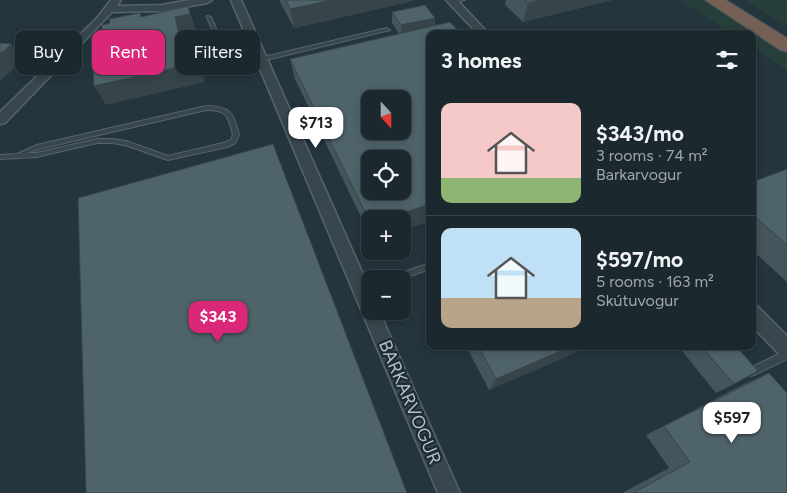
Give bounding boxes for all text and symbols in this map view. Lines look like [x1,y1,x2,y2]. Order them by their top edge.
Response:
chip: Buy [15,30,82,75]
chip: Rent [92,30,165,75]
chip: Filters [175,30,260,75]
icon: filters [713,46,741,74]
text: 3 homes [441,48,522,73]
north arrow [361,90,411,140]
map controls [361,90,411,320]
pin: $713 [286,106,346,149]
text: $713 [299,113,333,132]
text: $343/mo [596,121,684,146]
icon: home [481,123,541,183]
text: 3 rooms · 74 m² [596,146,708,165]
button: locate [361,150,411,200]
text: Barkarvogur [596,165,682,184]
button: + [361,210,411,260]
text: $597/mo [596,247,683,272]
icon: home [481,248,541,308]
button: − [361,270,411,320]
text: 5 rooms · 163 m² [596,272,714,291]
text: Skútuvogur [596,291,679,310]
pin: $343 [188,300,248,343]
text: $343 [200,307,236,326]
street label: BARKARVOGUR [374,337,446,467]
pin: $597 [702,402,762,444]
text: $597 [714,408,750,427]

